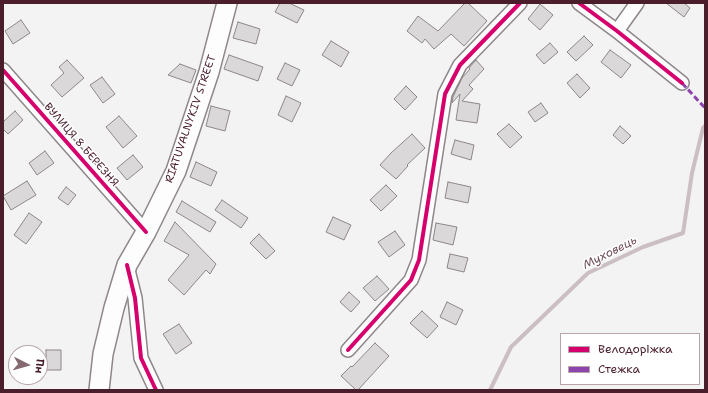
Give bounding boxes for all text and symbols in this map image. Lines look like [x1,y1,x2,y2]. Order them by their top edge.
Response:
street label: RIATUVALNYKIV STREET [163,53,219,185]
street label: ВУЛИЦЯ 8 БЕРЕЗНЯ [41,100,121,190]
water label: Муховець [580,233,640,273]
legend [560,333,700,385]
text: Велодоріжка [598,341,672,357]
north arrow [8,345,48,385]
text: Пн [31,358,48,374]
text: Стежка [598,361,640,377]

